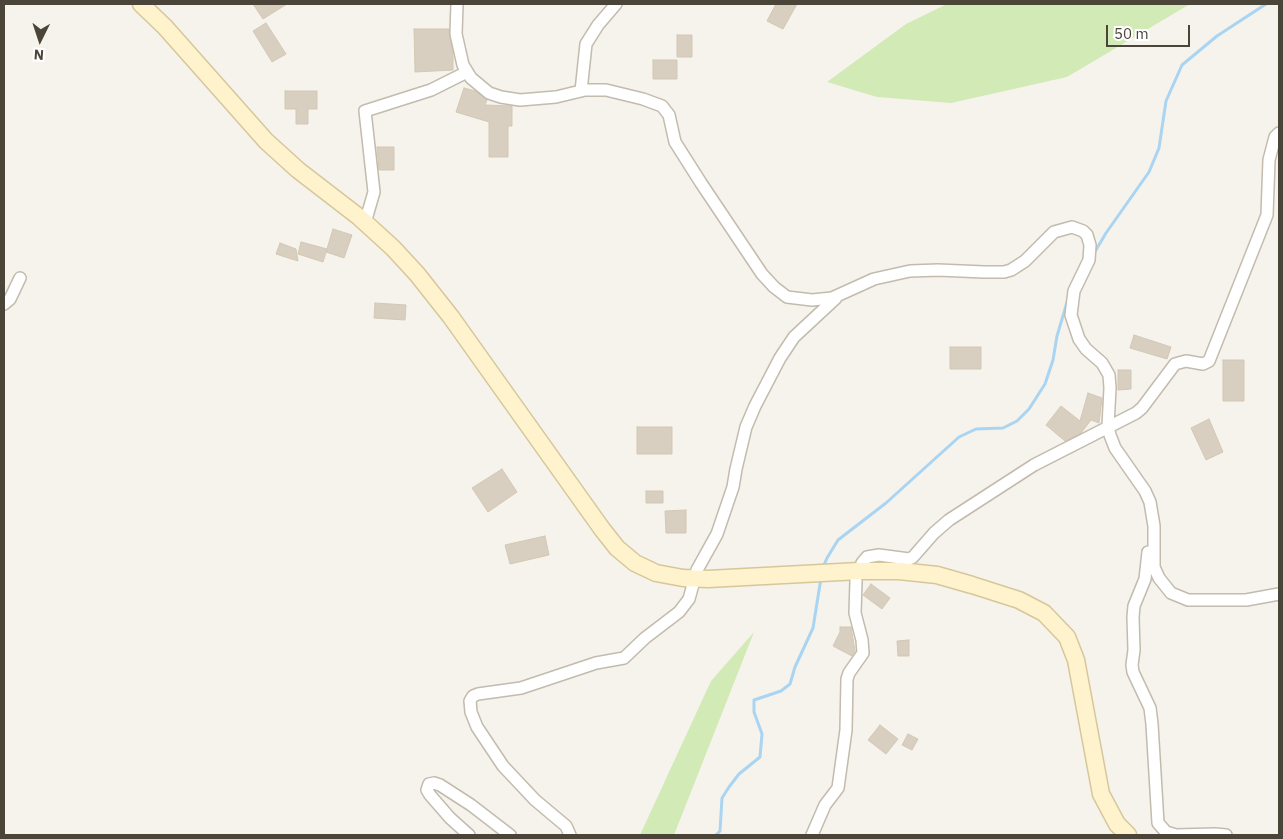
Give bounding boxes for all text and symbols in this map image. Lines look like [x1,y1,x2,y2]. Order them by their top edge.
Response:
north arrow [15,15,65,65]
scale bar [1108,15,1192,47]
text: 50 m [1114,24,1149,43]
text: N [33,46,45,64]

